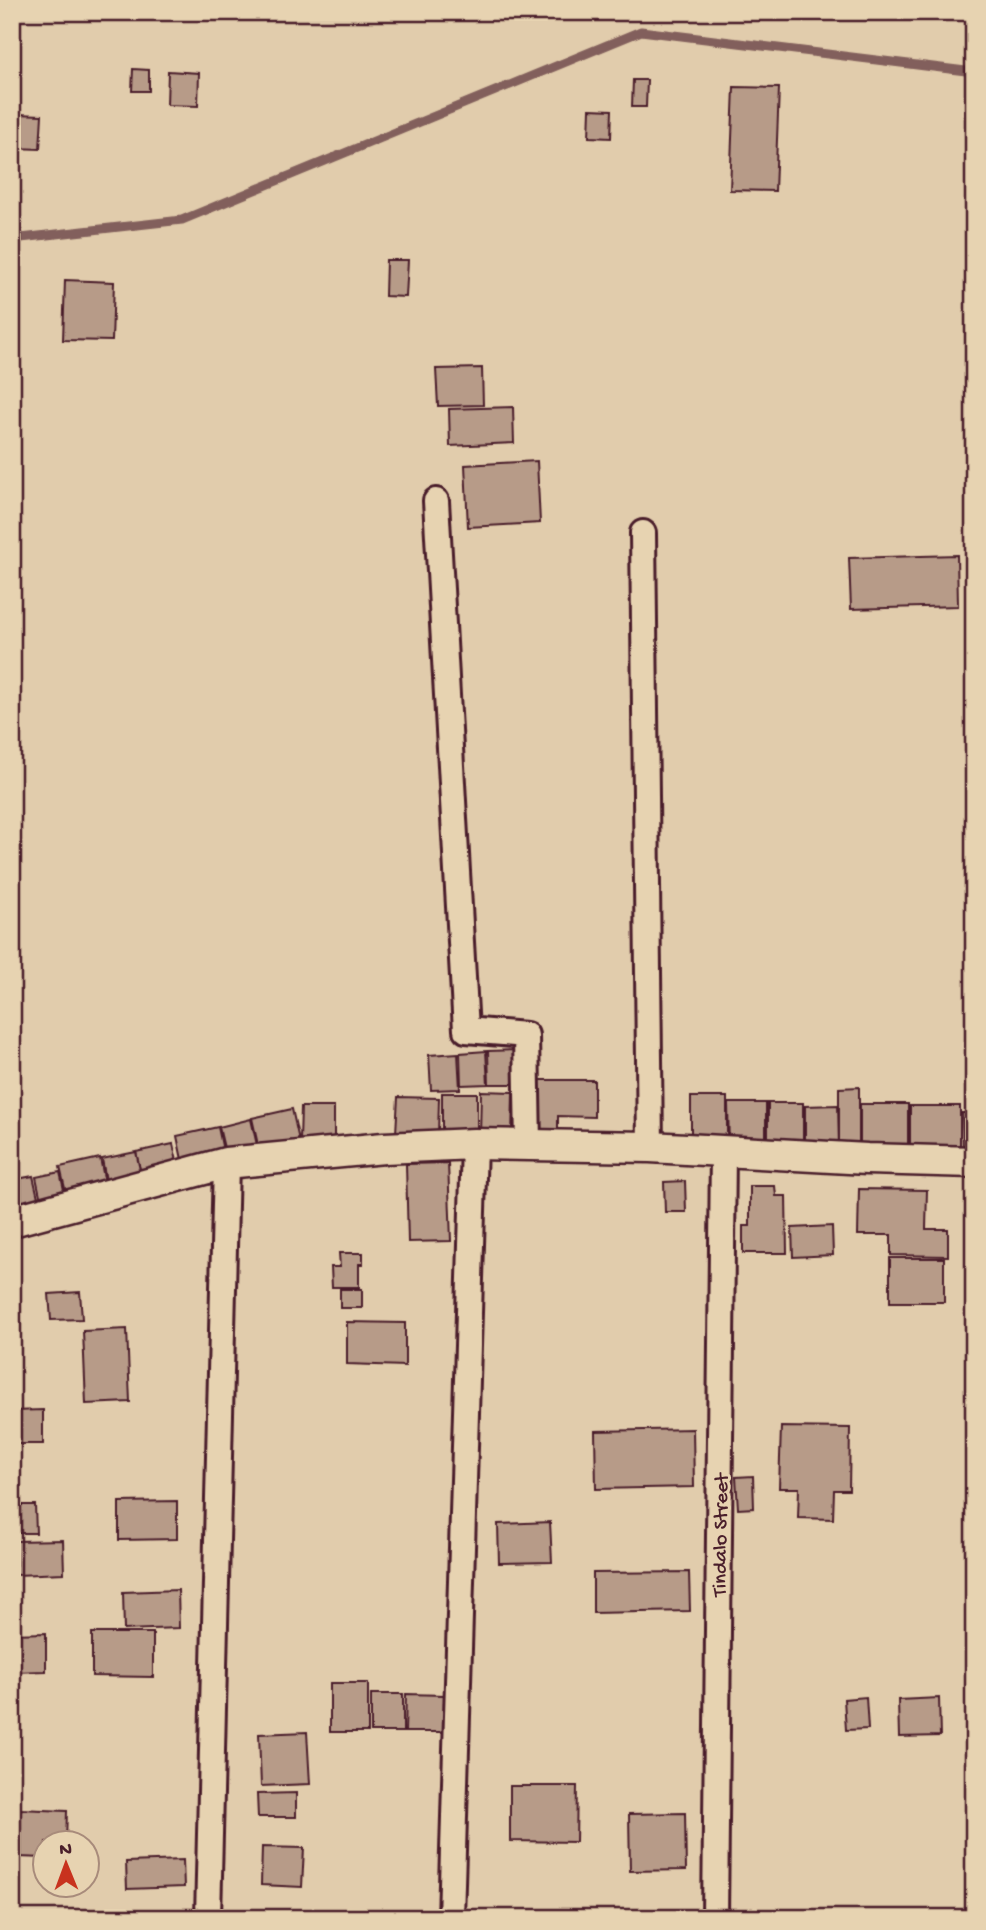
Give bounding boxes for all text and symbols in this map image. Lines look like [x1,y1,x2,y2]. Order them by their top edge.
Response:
street label: Tindalo Street [709,1471,736,1598]
north arrow [32,1828,102,1898]
text: N [59,1839,72,1862]

